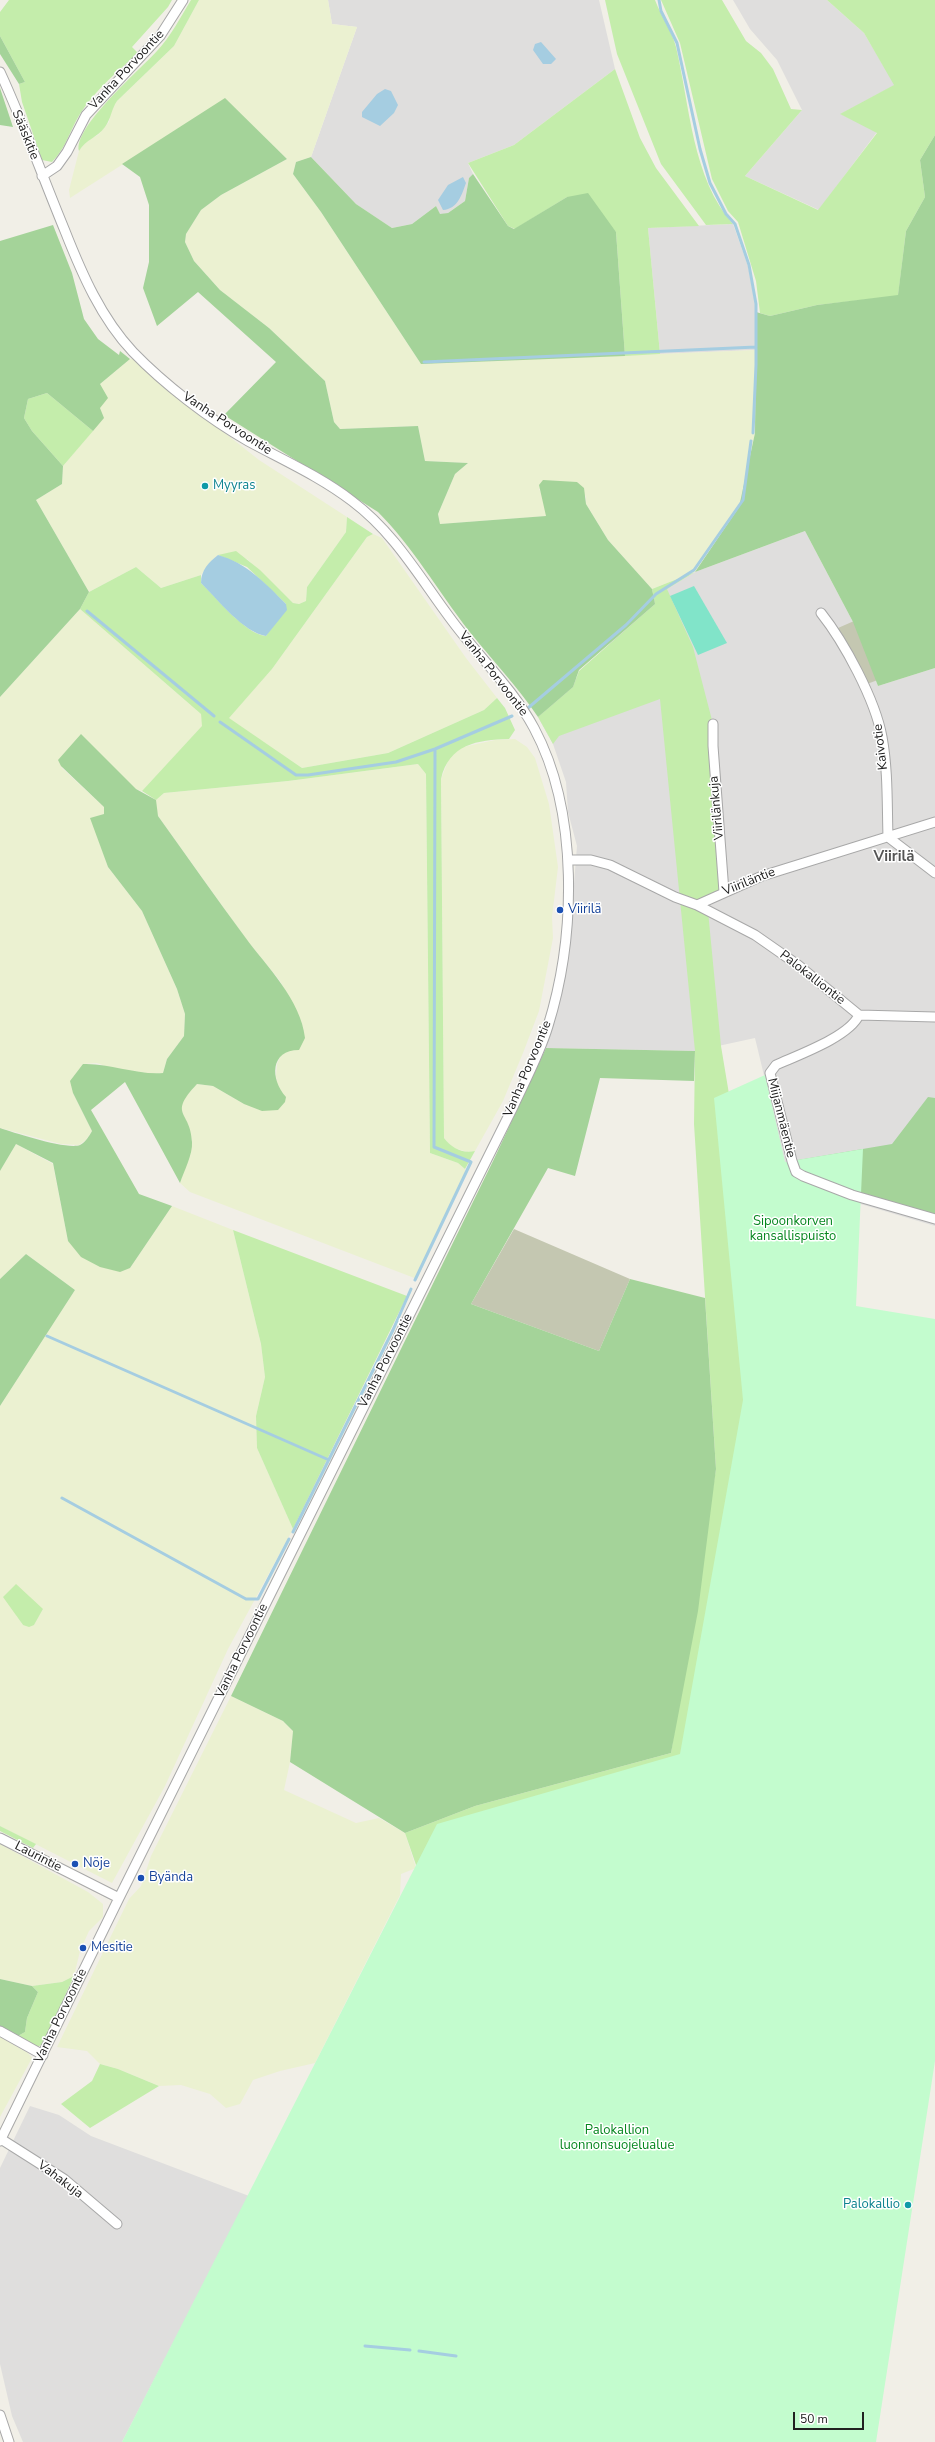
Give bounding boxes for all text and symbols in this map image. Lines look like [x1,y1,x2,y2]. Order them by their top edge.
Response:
street label: Vanha Porvoontie [86,27,168,113]
street label: Sääskitie [8,108,42,162]
street label: Vanha Porvoontie [179,389,275,459]
place label: Myyras [213,478,255,494]
marker: Myyras [200,481,210,491]
street label: Vanha Porvoontie [455,629,531,719]
street label: Kaivotie [870,723,892,771]
street label: Viirilänkuja [706,775,728,841]
district label: Viirilä [873,848,915,866]
street label: Viiriläntie [720,864,778,900]
place label: Viirilä [568,902,601,918]
marker: Viirilä [555,905,565,915]
street label: Palokalliontie [776,948,848,1008]
street label: Vanha Porvoontie [501,1018,555,1120]
street label: Miijanmäentie [764,1077,798,1159]
park label: Sipoonkorven kansallispuisto [750,1214,836,1245]
street label: Vanha Porvoontie [356,1311,416,1411]
street label: Vanha Porvoontie [212,1601,272,1701]
street label: Laurintie [12,1839,64,1875]
place label: Nöje [83,1856,110,1872]
marker: Nöje [70,1859,80,1869]
place label: Byända [149,1870,193,1886]
marker: Byända [136,1873,146,1883]
place label: Mesitie [91,1940,133,1956]
marker: Mesitie [78,1943,88,1953]
street label: Vanha Porvoontie [31,1966,91,2066]
park label: Palokallion luonnonsuojelualue [560,2123,674,2154]
street label: Vahakuja [34,2158,86,2202]
place label: Palokallio [843,2197,900,2213]
marker: Palokallio [903,2200,913,2210]
scale bar [795,2404,866,2430]
text: 50 m [800,2411,828,2427]

